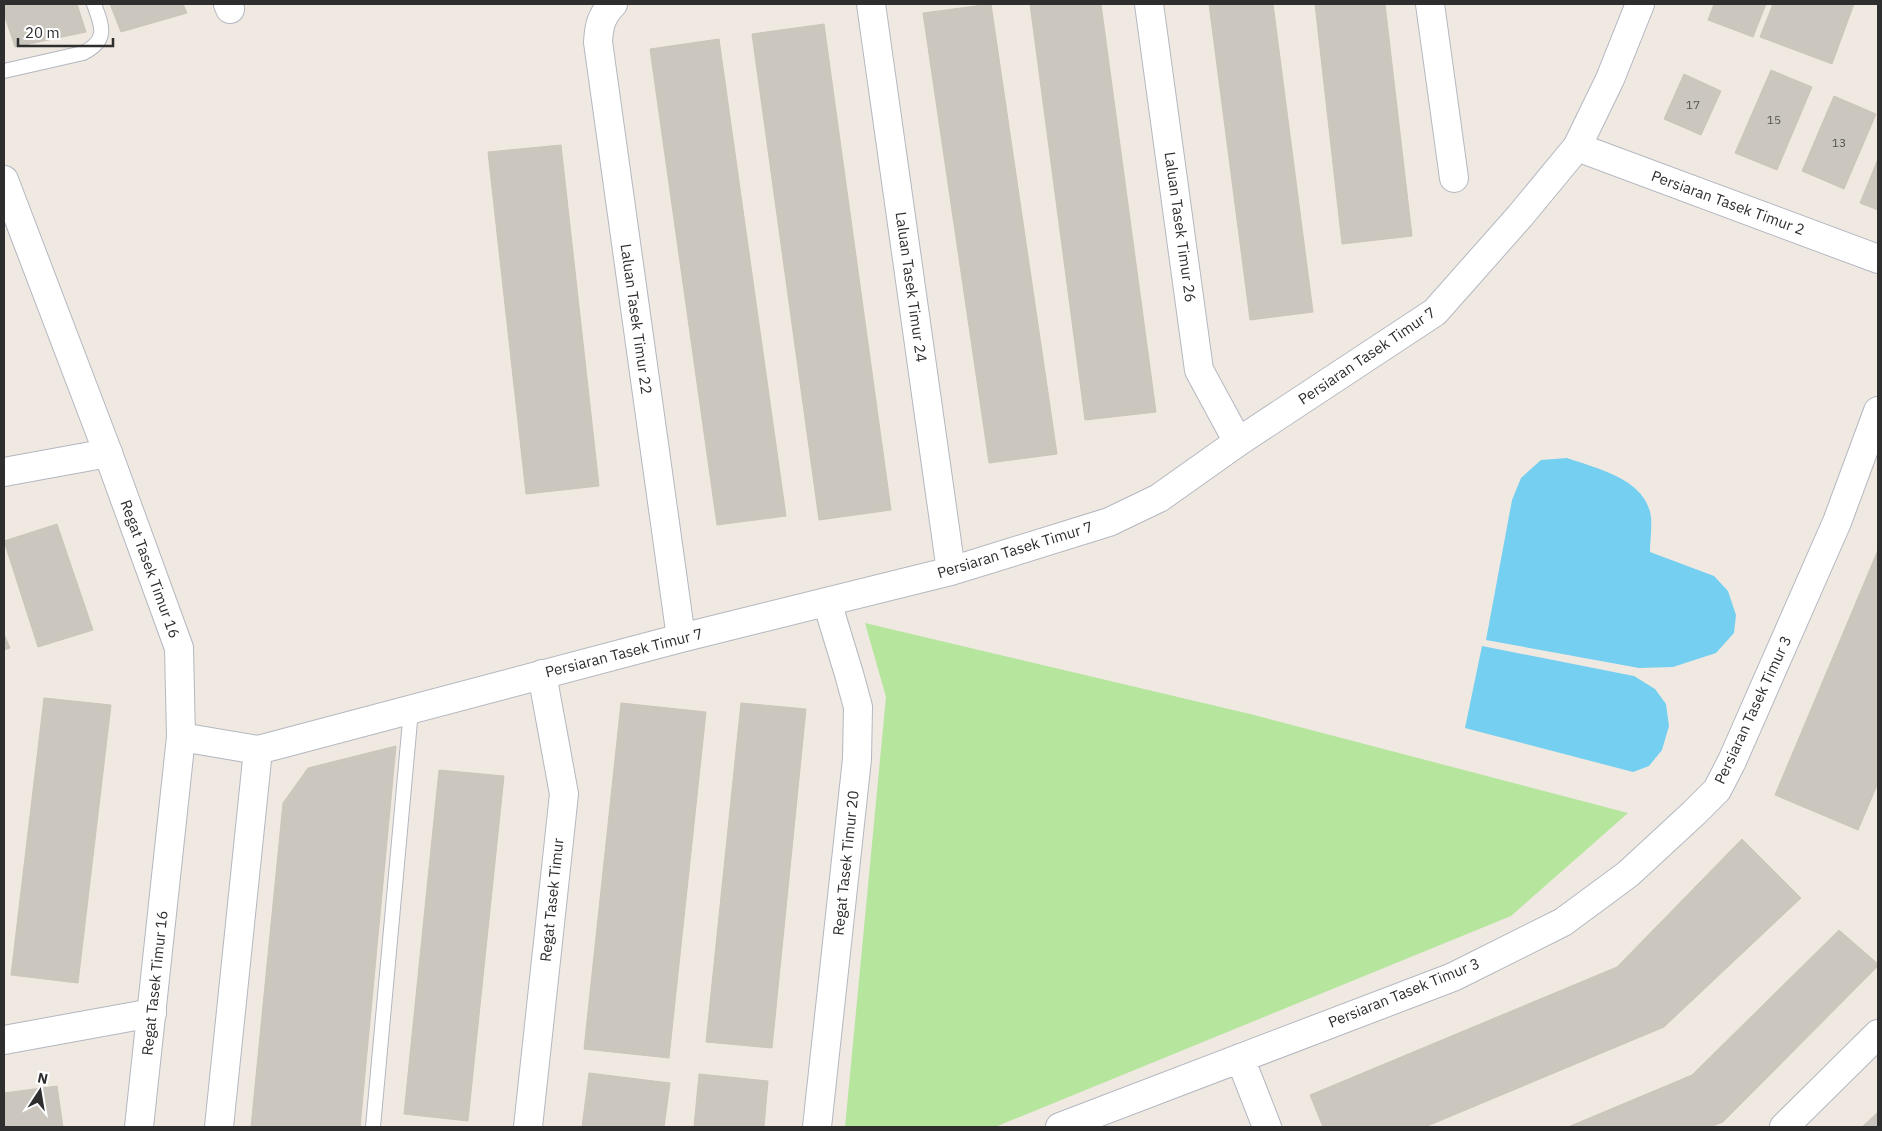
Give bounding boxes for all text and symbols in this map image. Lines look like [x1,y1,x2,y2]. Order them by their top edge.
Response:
scale bar [18,15,112,47]
text: 20 m [25,23,60,42]
house number: 17 [1686,97,1700,112]
house number: 15 [1767,112,1781,127]
house number: 13 [1832,135,1846,150]
street label: Laluan Tasek Timur 26 [1161,150,1200,303]
street label: Persiaran Tasek Timur 2 [1649,166,1807,239]
street label: Laluan Tasek Timur 24 [892,210,931,363]
street label: Laluan Tasek Timur 22 [617,242,656,395]
street label: Persiaran Tasek Timur 7 [1294,303,1439,409]
street label: Regat Tasek Timur 16 [117,497,184,641]
street label: Persiaran Tasek Timur 7 [935,517,1095,582]
street label: Persiaran Tasek Timur 7 [543,624,705,681]
street label: Persiaran Tasek Timur 3 [1710,633,1795,787]
street label: Regat Tasek Timur 20 [828,789,863,936]
street label: Regat Tasek Timur [536,837,567,963]
street label: Regat Tasek Timur 16 [137,909,172,1056]
street label: Persiaran Tasek Timur 3 [1325,953,1482,1032]
north arrow [15,1066,65,1116]
text: N [36,1068,50,1088]

